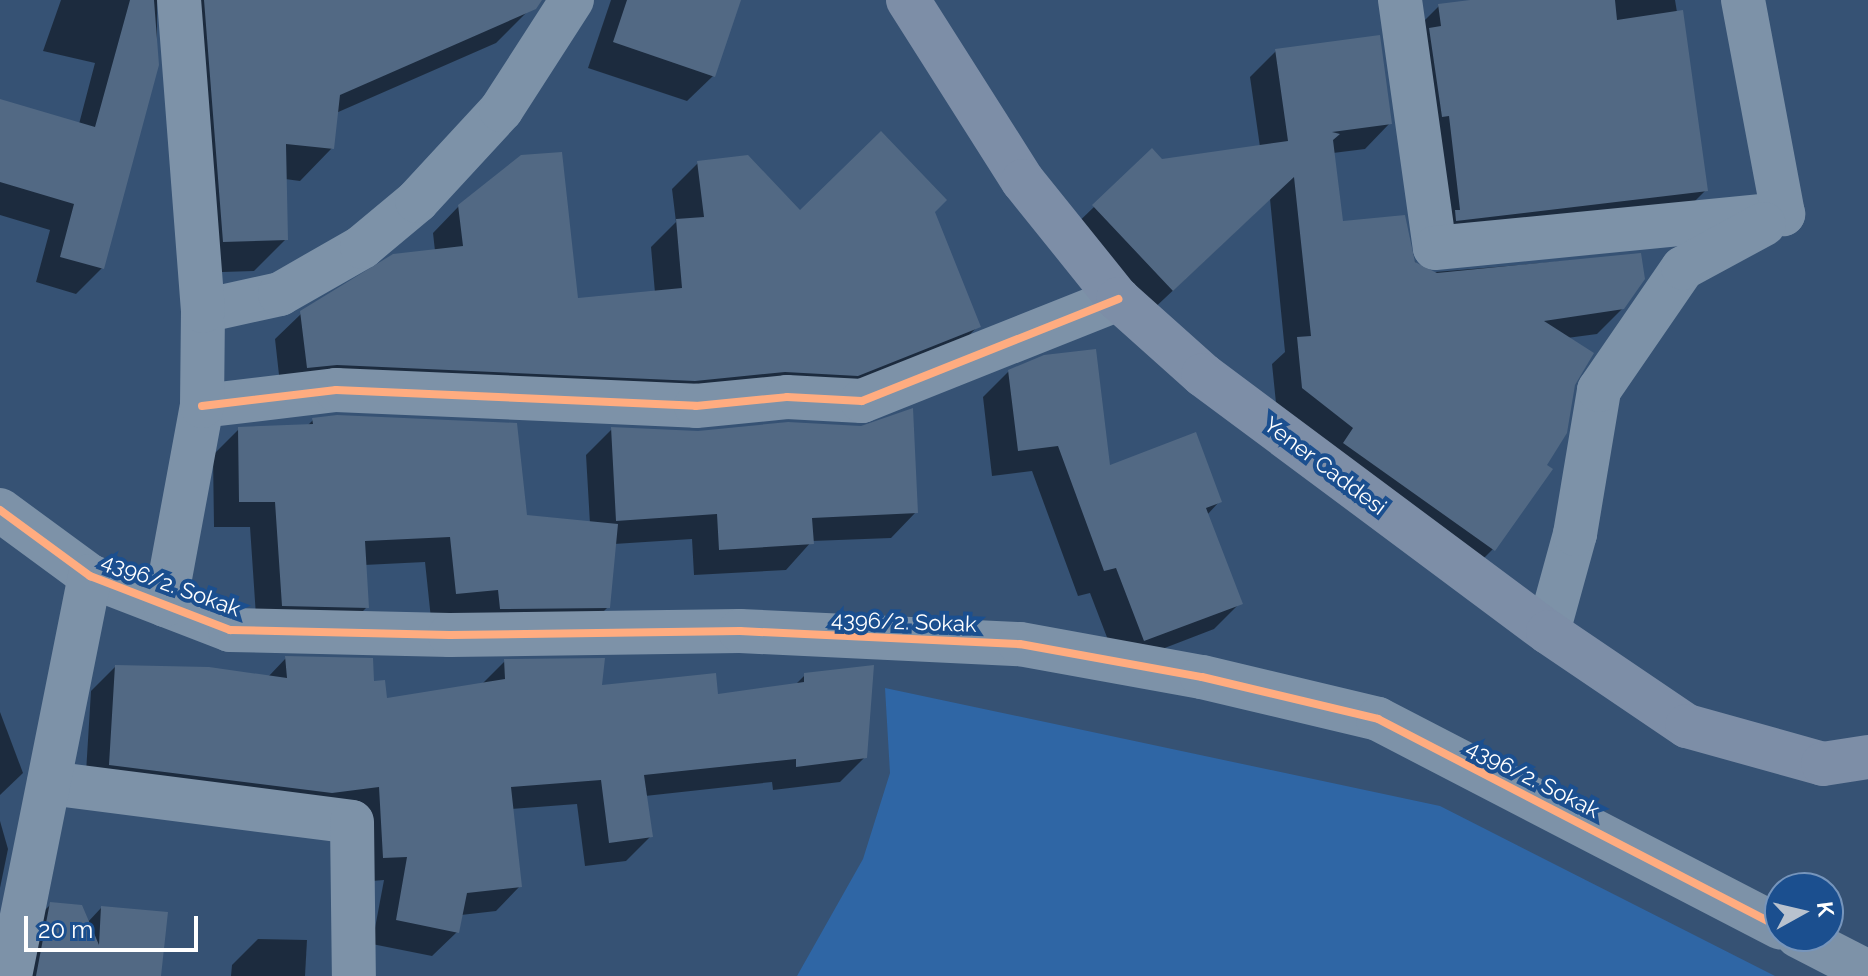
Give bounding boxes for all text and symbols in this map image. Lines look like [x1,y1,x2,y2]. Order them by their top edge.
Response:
street label: Yener Caddesi [1258,411,1392,521]
street label: 4396/2. Sokak [98,548,244,622]
street label: 4396/2. Sokak [831,606,977,638]
street label: 4396/2. Sokak [1462,734,1604,824]
north arrow [1764,872,1844,952]
scale bar [28,900,202,950]
text: K [1812,900,1840,918]
text: 20 m [38,915,93,944]

